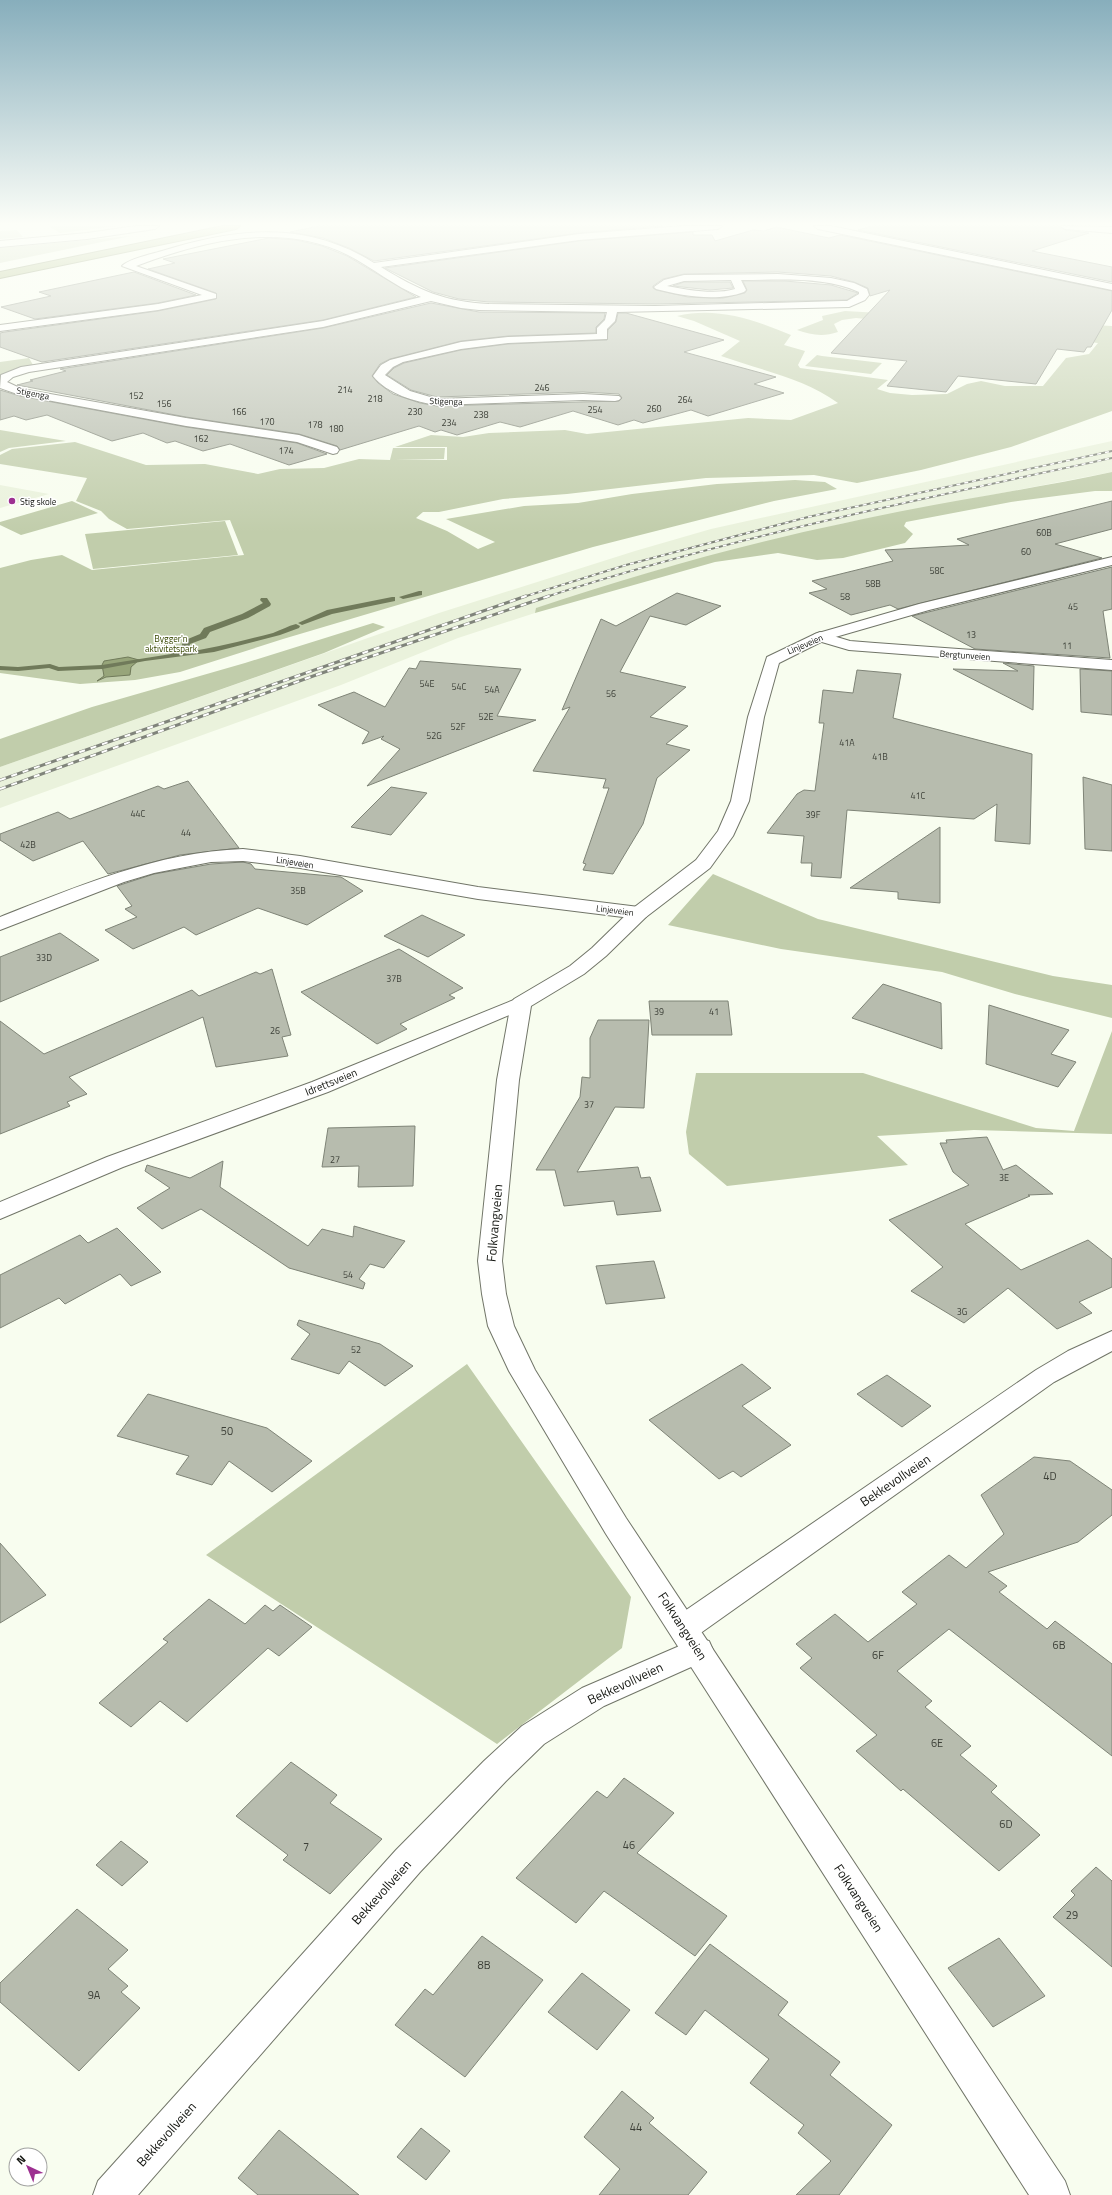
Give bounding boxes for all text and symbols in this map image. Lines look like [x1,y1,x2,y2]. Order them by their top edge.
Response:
house number: 246 [534,381,550,394]
street label: Stigenga [16,383,51,403]
house number: 214 [337,383,353,396]
house number: 152 [128,389,144,402]
house number: 218 [367,392,383,405]
house number: 264 [677,393,693,406]
street label: Stigenga [429,394,463,408]
house number: 156 [156,397,172,410]
house number: 260 [646,402,662,415]
house number: 254 [587,403,603,416]
house number: 166 [231,405,247,418]
house number: 230 [407,405,423,418]
house number: 238 [473,408,489,421]
house number: 170 [259,415,275,428]
house number: 234 [441,416,457,429]
house number: 178 [307,418,323,431]
house number: 180 [328,422,344,435]
house number: 162 [193,432,209,445]
house number: 174 [278,444,294,457]
place label: Stig skole [20,495,57,508]
marker: Stig skole [7,496,17,506]
house number: 60B [1036,526,1052,539]
house number: 60 [1021,545,1031,558]
house number: 58C [930,564,945,577]
house number: 58B [865,577,881,590]
house number: 58 [840,590,850,603]
house number: 45 [1068,600,1078,613]
house number: 13 [966,628,976,641]
street label: Linjeveien [785,631,825,657]
park label: Bygger'n aktivitetspark [145,632,198,655]
house number: 11 [1062,639,1072,652]
street label: Bergtunveien [939,647,991,663]
house number: 54E [419,677,435,690]
house number: 54C [452,680,467,693]
house number: 54A [484,683,500,696]
house number: 56 [606,687,616,700]
house number: 52E [478,710,494,723]
house number: 52F [451,720,466,733]
house number: 52G [426,729,442,742]
house number: 41A [839,736,855,749]
house number: 41B [872,750,888,763]
house number: 41C [911,789,926,802]
house number: 44C [131,807,146,820]
house number: 39F [806,808,821,821]
house number: 44 [181,826,191,839]
house number: 42B [20,838,36,851]
street label: Linjeveien [275,853,315,871]
house number: 35B [290,884,306,897]
street label: Linjeveien [595,901,635,919]
house number: 33D [36,951,52,964]
house number: 37B [386,972,402,985]
house number: 39 [654,1005,664,1018]
house number: 41 [709,1005,719,1018]
house number: 26 [270,1024,280,1037]
street label: Idrettsveien [302,1064,360,1100]
house number: 37 [584,1098,594,1111]
house number: 27 [330,1153,340,1166]
house number: 3E [999,1171,1009,1184]
street label: Folkvangveien [481,1183,507,1263]
house number: 54 [343,1268,353,1281]
house number: 3G [957,1305,967,1318]
house number: 52 [351,1343,361,1356]
house number: 50 [221,1423,233,1439]
street label: Bekkevollveien [856,1449,934,1511]
house number: 4D [1043,1468,1057,1484]
street label: Folkvangveien [653,1588,713,1664]
house number: 6B [1053,1637,1066,1653]
house number: 6F [872,1647,884,1663]
street label: Bekkevollveien [584,1657,666,1709]
house number: 6E [931,1735,943,1751]
house number: 6D [999,1816,1013,1832]
house number: 46 [623,1837,635,1853]
house number: 7 [303,1839,309,1855]
street label: Bekkevollveien [346,1855,416,1929]
street label: Folkvangveien [829,1860,889,1936]
house number: 29 [1066,1907,1078,1923]
house number: 8B [478,1957,491,1973]
house number: 9A [88,1987,101,2003]
street label: Bekkevollveien [131,2097,201,2171]
house number: 44 [630,2119,642,2135]
north arrow [8,2147,48,2187]
text: N [13,2151,29,2168]

